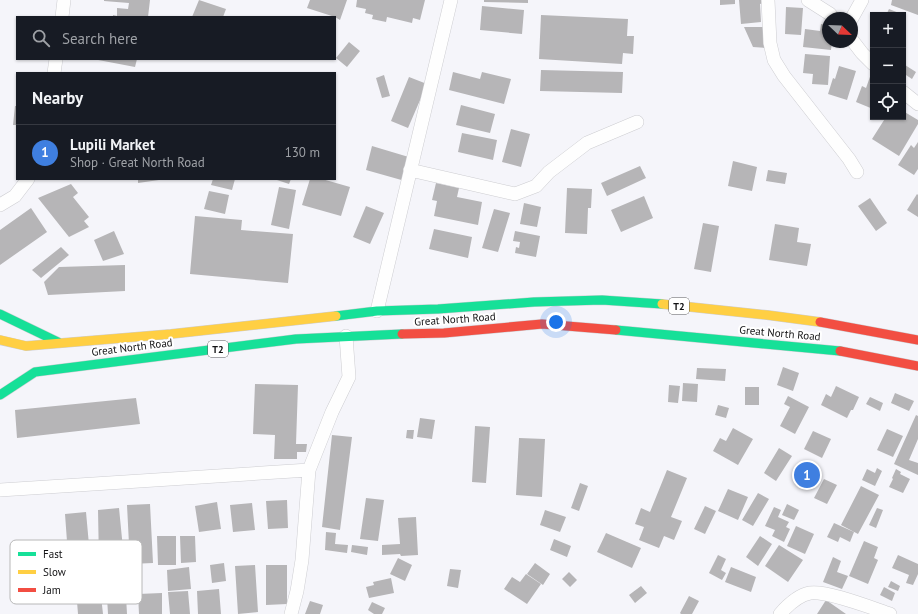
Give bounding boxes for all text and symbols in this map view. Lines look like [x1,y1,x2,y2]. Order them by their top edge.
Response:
north arrow [822,12,858,48]
map controls [870,12,906,120]
button: + [870,12,906,48]
search box [16,16,336,60]
icon: search [30,27,52,49]
text: Search here [62,29,138,48]
button: − [870,48,906,84]
button: locate [870,84,906,120]
text: Nearby [32,87,83,109]
text: Lupili Market [70,135,155,154]
text: 1 [41,144,49,161]
text: 130 m [285,144,320,161]
text: Shop · Great North Road [70,154,205,171]
road number: T2 [669,298,689,314]
street label: Great North Road [414,309,496,329]
your location [546,312,566,332]
street label: Great North Road [739,322,821,344]
street label: Great North Road [91,335,173,359]
road number: T2 [208,341,228,357]
pin: 1 [794,460,820,490]
legend [10,540,142,604]
text: Fast [43,547,63,561]
text: Slow [43,565,66,579]
text: Jam [42,583,61,597]

